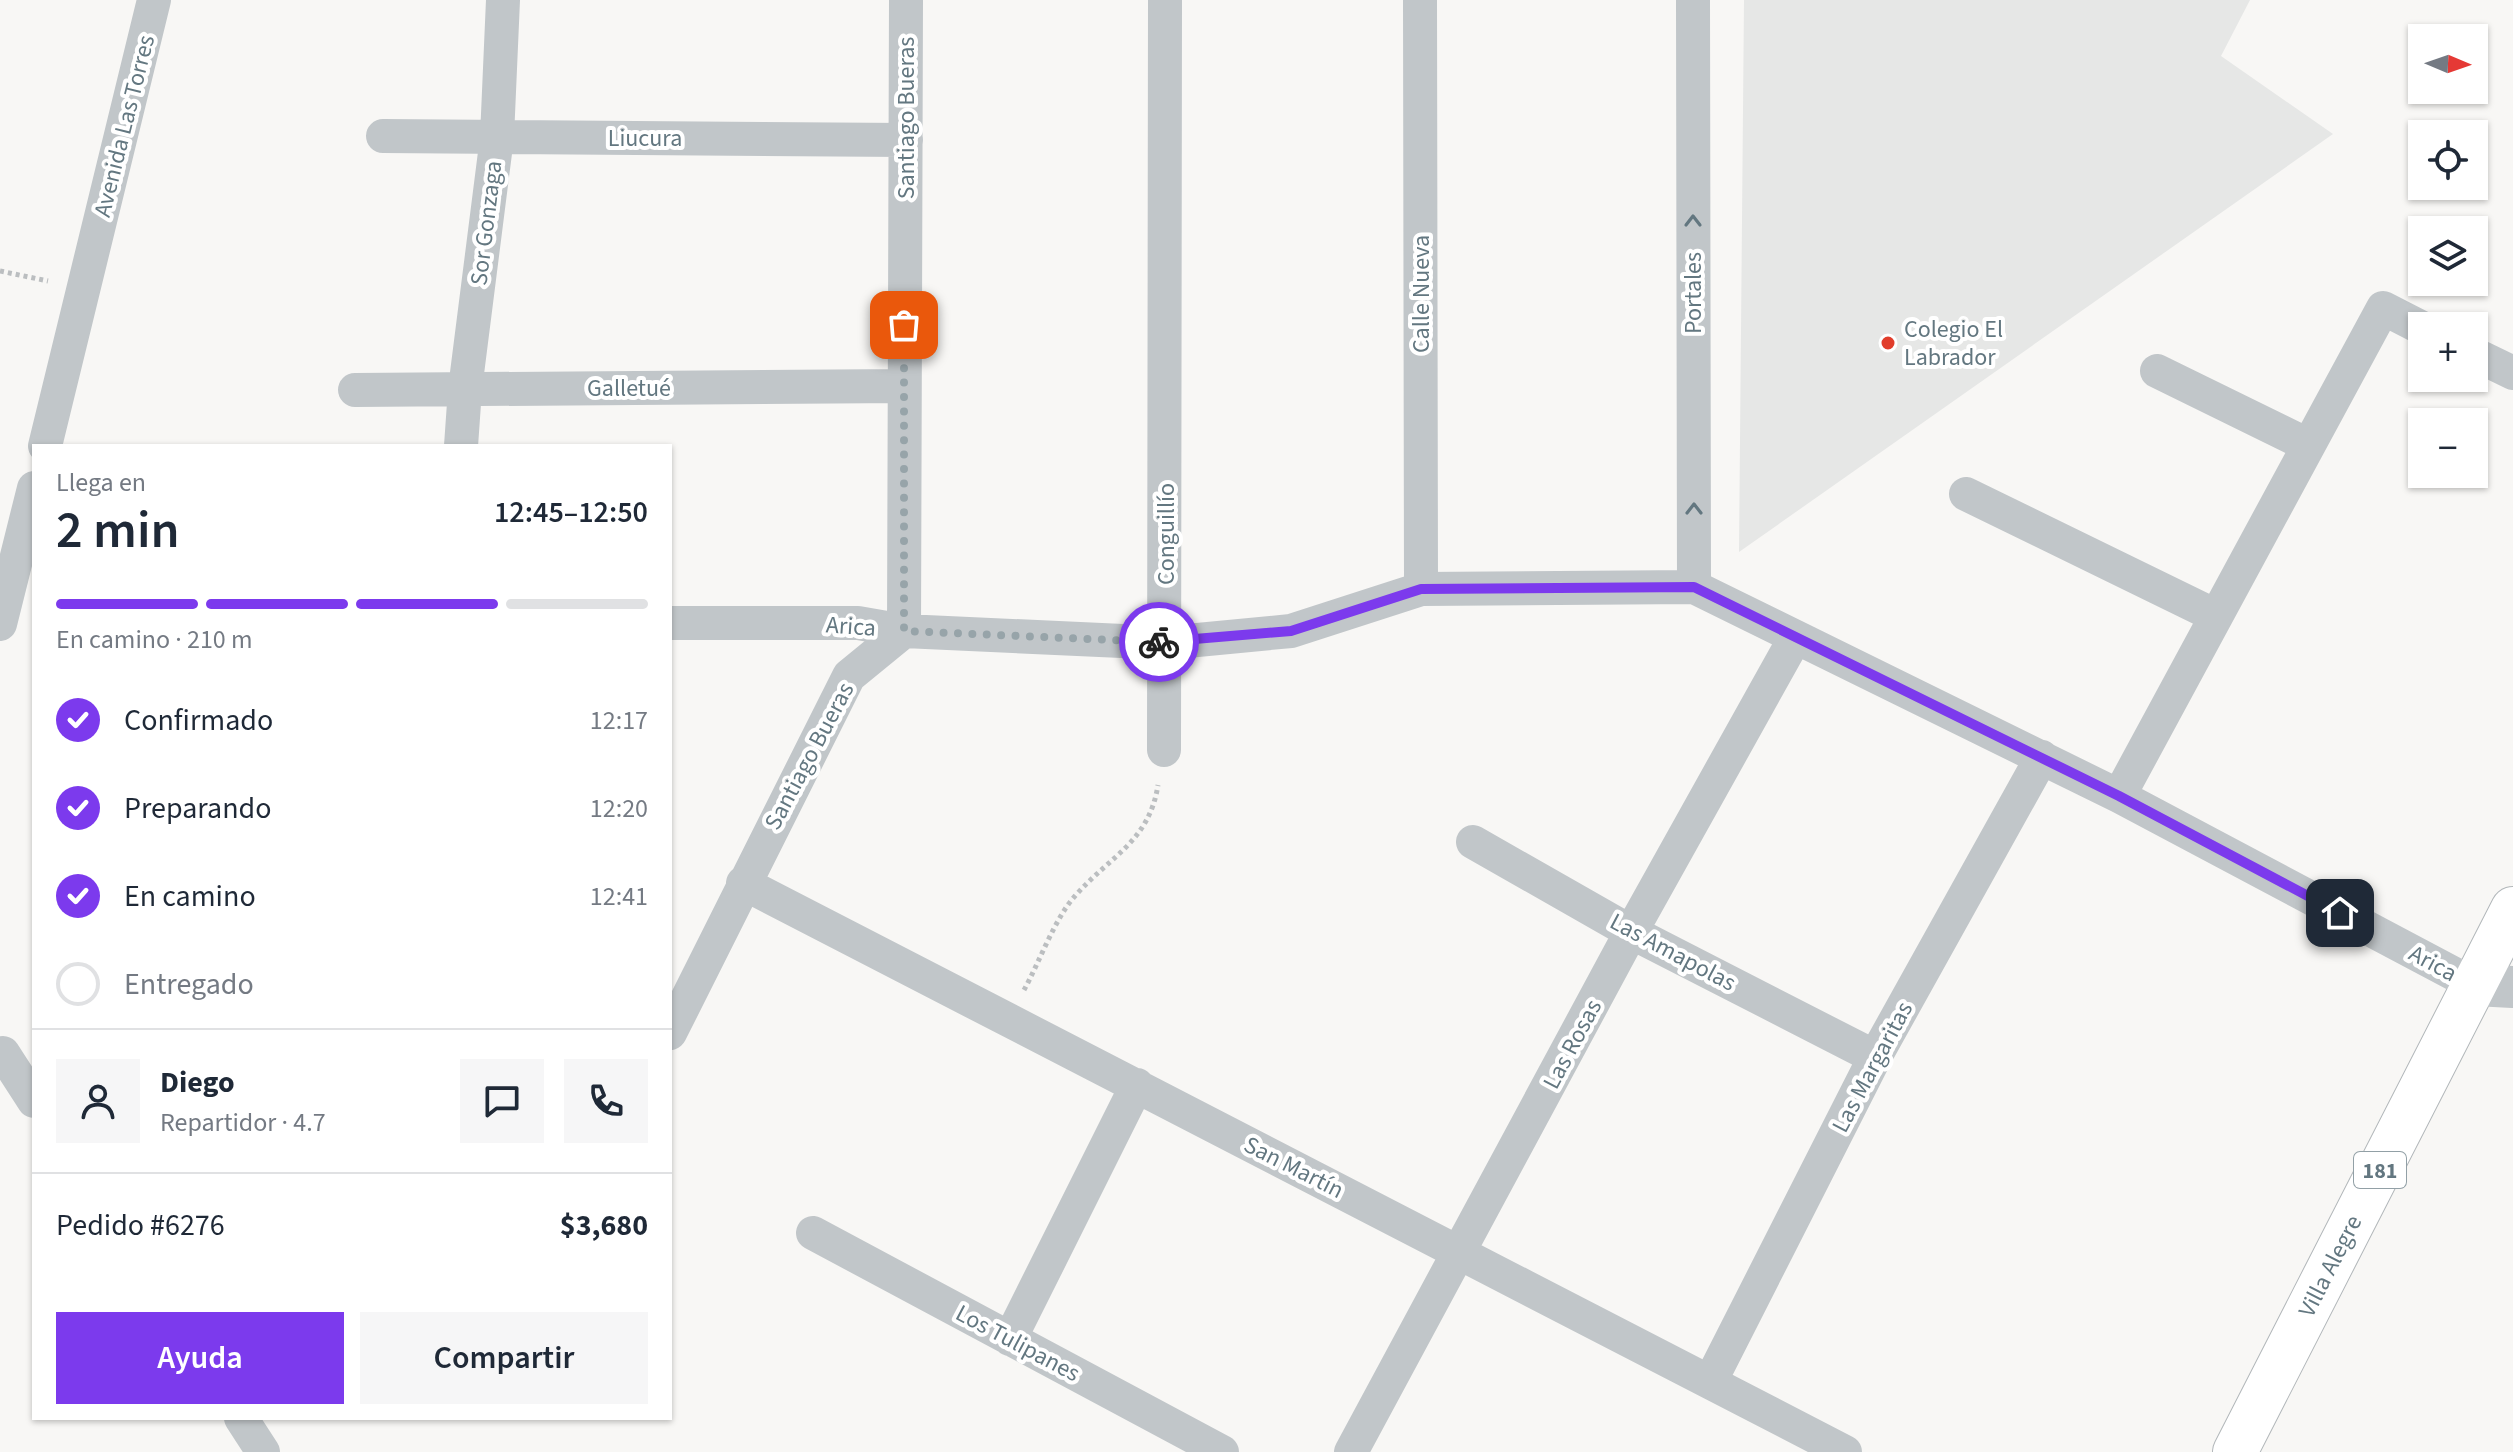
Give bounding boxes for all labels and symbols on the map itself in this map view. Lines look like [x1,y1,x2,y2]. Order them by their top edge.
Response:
north arrow [2408,24,2488,104]
street label: Avenida Las Torres [85,31,164,221]
street label: Santiago Bueras [889,37,924,199]
street label: Liucura [608,121,682,156]
street label: Sor Gonzaga [461,159,512,287]
one-way arrow [1684,214,1702,227]
street label: Calle Nueva [1404,235,1439,353]
street label: Portales [1676,252,1711,334]
pin [870,291,938,359]
place label: Colegio El Labrador [1904,312,2003,375]
marker: Colegio El Labrador [1879,334,1897,352]
street label: Galletué [587,371,671,406]
street label: Conguillío [1149,483,1184,585]
one-way arrow [1685,502,1703,515]
courier [1119,602,1199,682]
street label: Arica [825,607,877,646]
street label: Santiago Bueras [756,676,863,836]
pin [2306,879,2374,947]
street label: Las Amapolas [1604,905,1742,1000]
street label: Arica [2402,936,2463,991]
street label: Las Rosas [1534,993,1611,1095]
street label: Las Margaritas [1823,995,1922,1139]
street label: San Martín [1238,1127,1350,1208]
road number: 181 [2354,1152,2406,1188]
street label: Villa Alegre [2290,1209,2371,1323]
street label: Los Tulipanes [949,1296,1086,1391]

